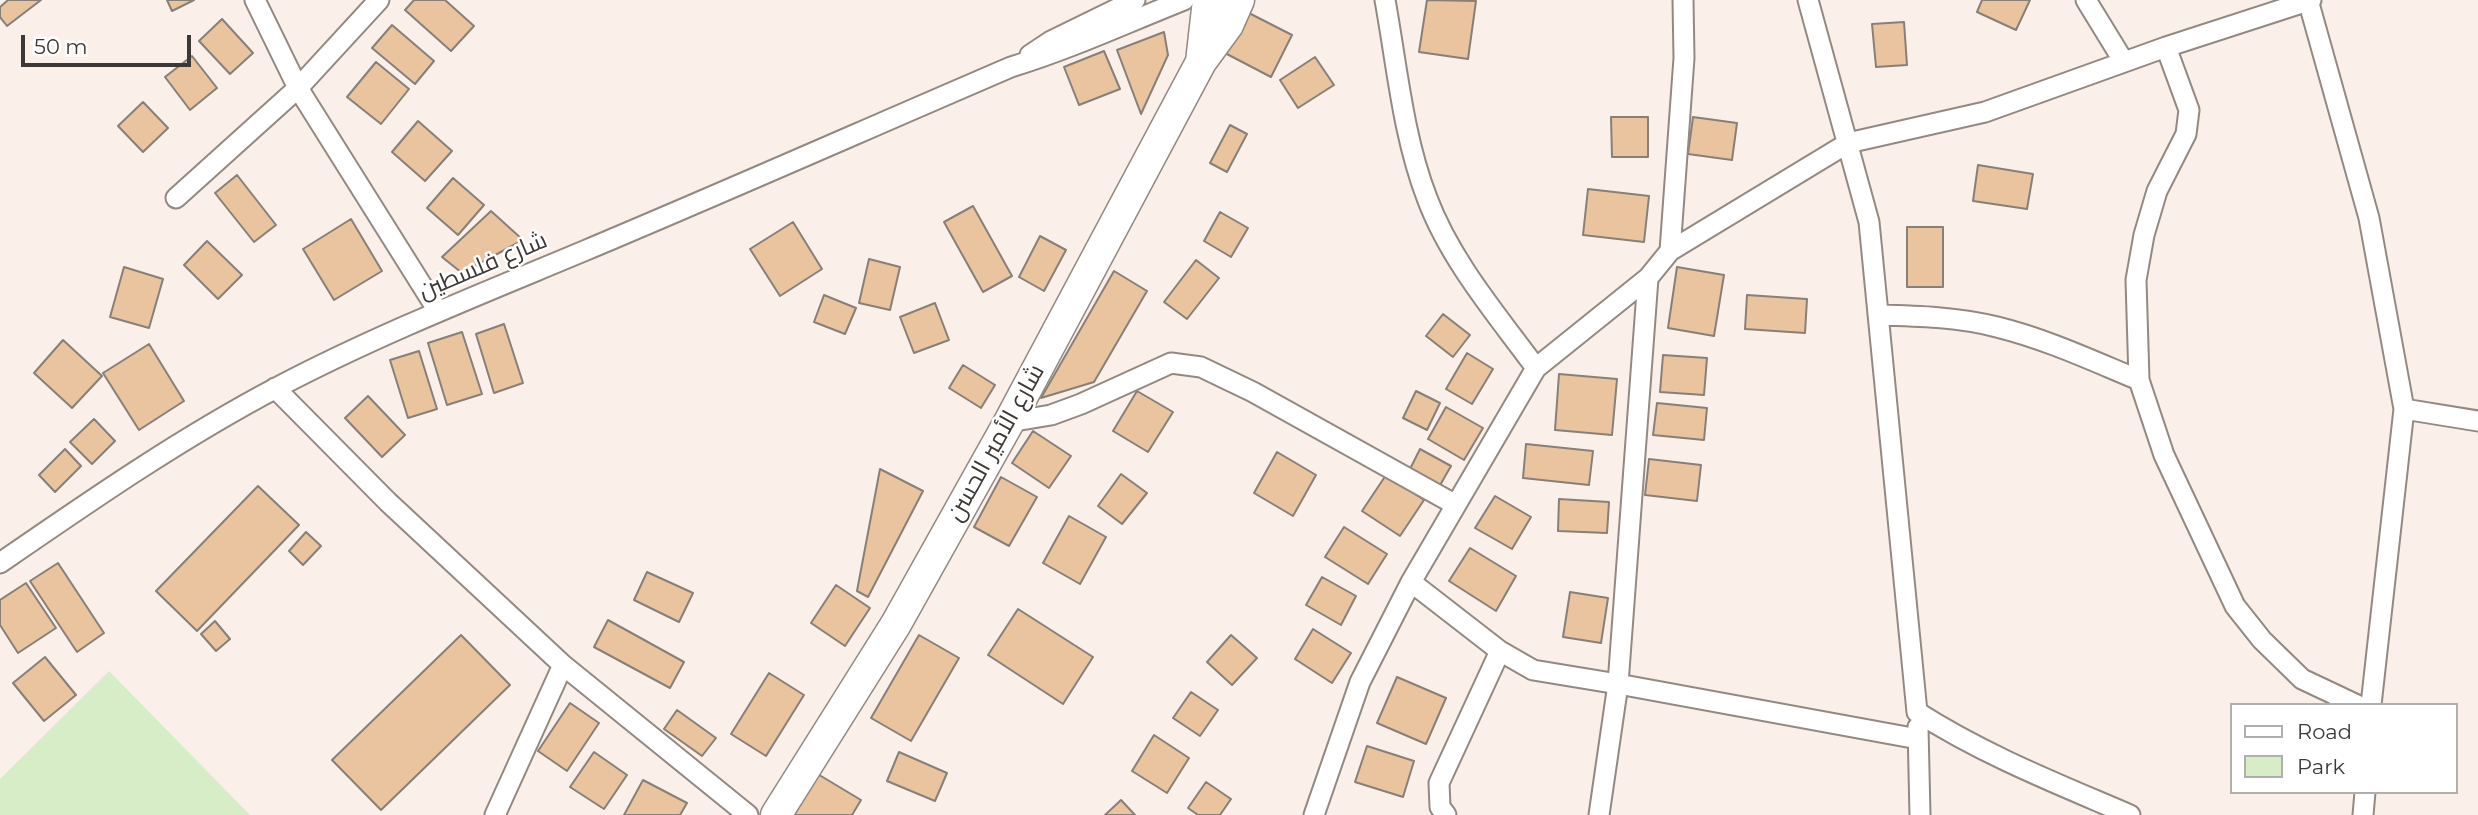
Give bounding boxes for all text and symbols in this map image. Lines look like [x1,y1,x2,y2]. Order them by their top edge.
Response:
scale bar [24,21,194,65]
text: 50 m [34,34,88,59]
street label: شارع فلسطين [414,226,552,306]
street label: شارع الأمير الحسن [941,359,1051,527]
legend [2230,703,2457,794]
text: Road [2297,719,2352,744]
text: Park [2297,754,2345,779]

